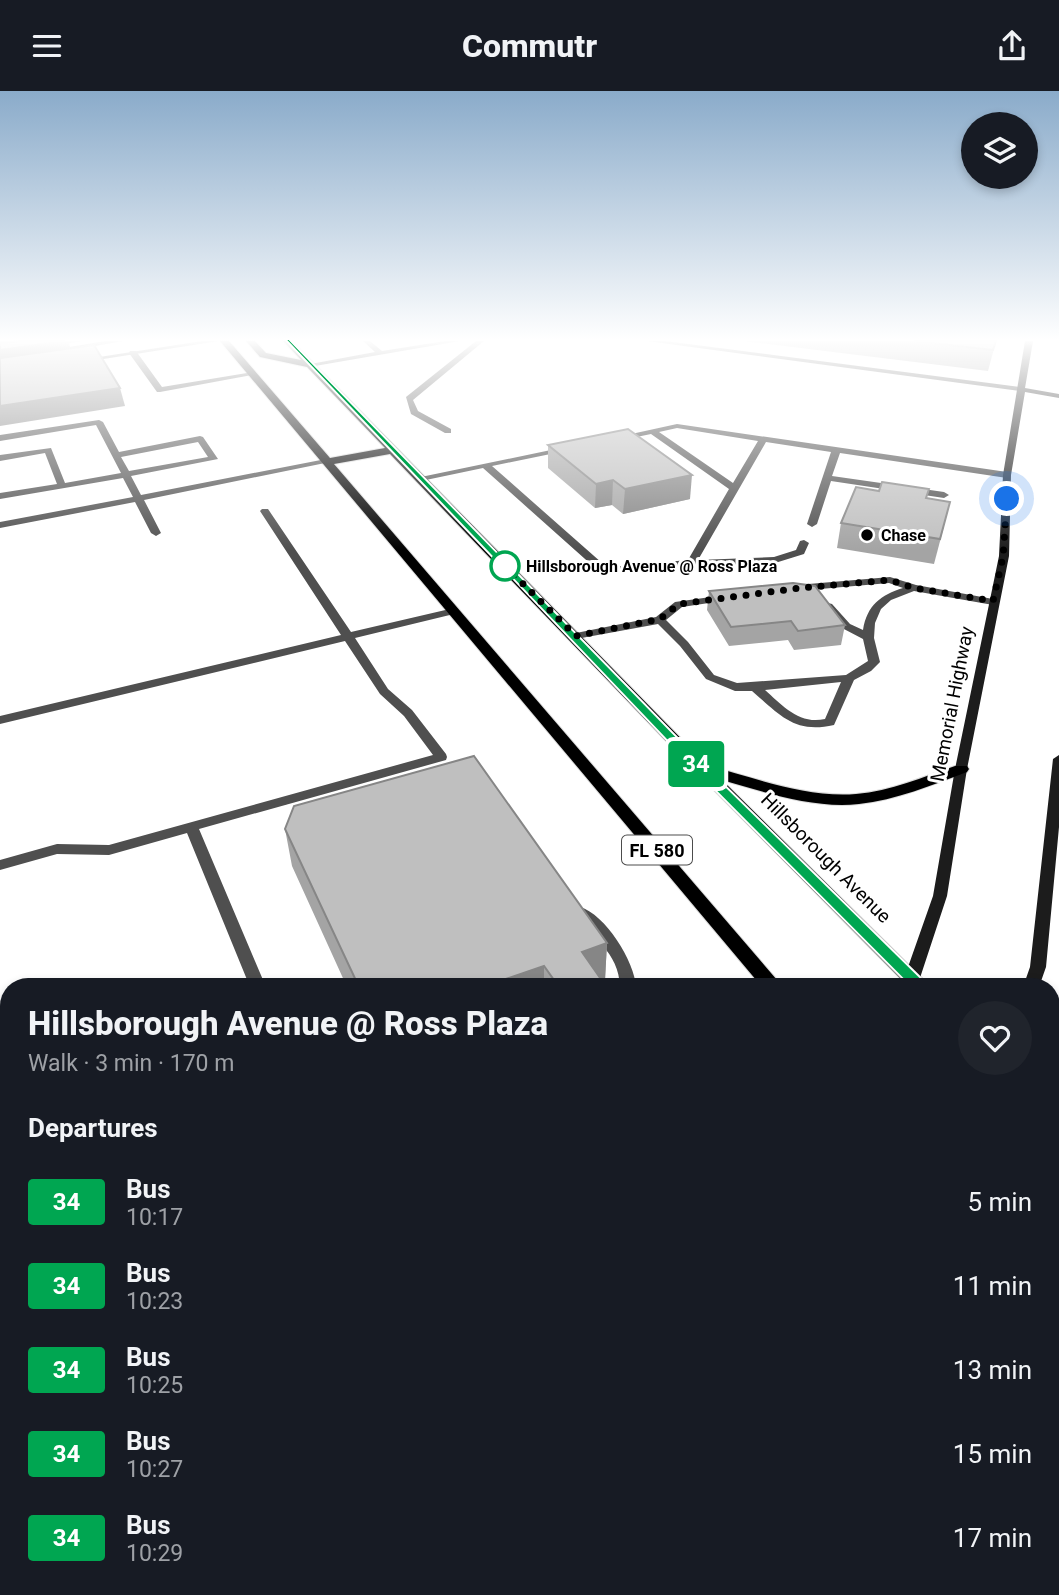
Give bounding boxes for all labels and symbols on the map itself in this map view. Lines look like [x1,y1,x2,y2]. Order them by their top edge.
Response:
your location [989,481,1024,516]
place label: Chase [881,526,926,545]
marker: Chase [859,527,875,543]
marker: Hillsborough Avenue @ Ross Plaza [490,551,520,581]
place label: Hillsborough Avenue @ Ross Plaza [526,557,778,576]
street label: Memorial Highway [926,624,978,784]
line badge: 34 [664,741,728,787]
street label: Hillsborough Avenue [756,788,896,928]
road number: FL 580 [622,835,692,865]

